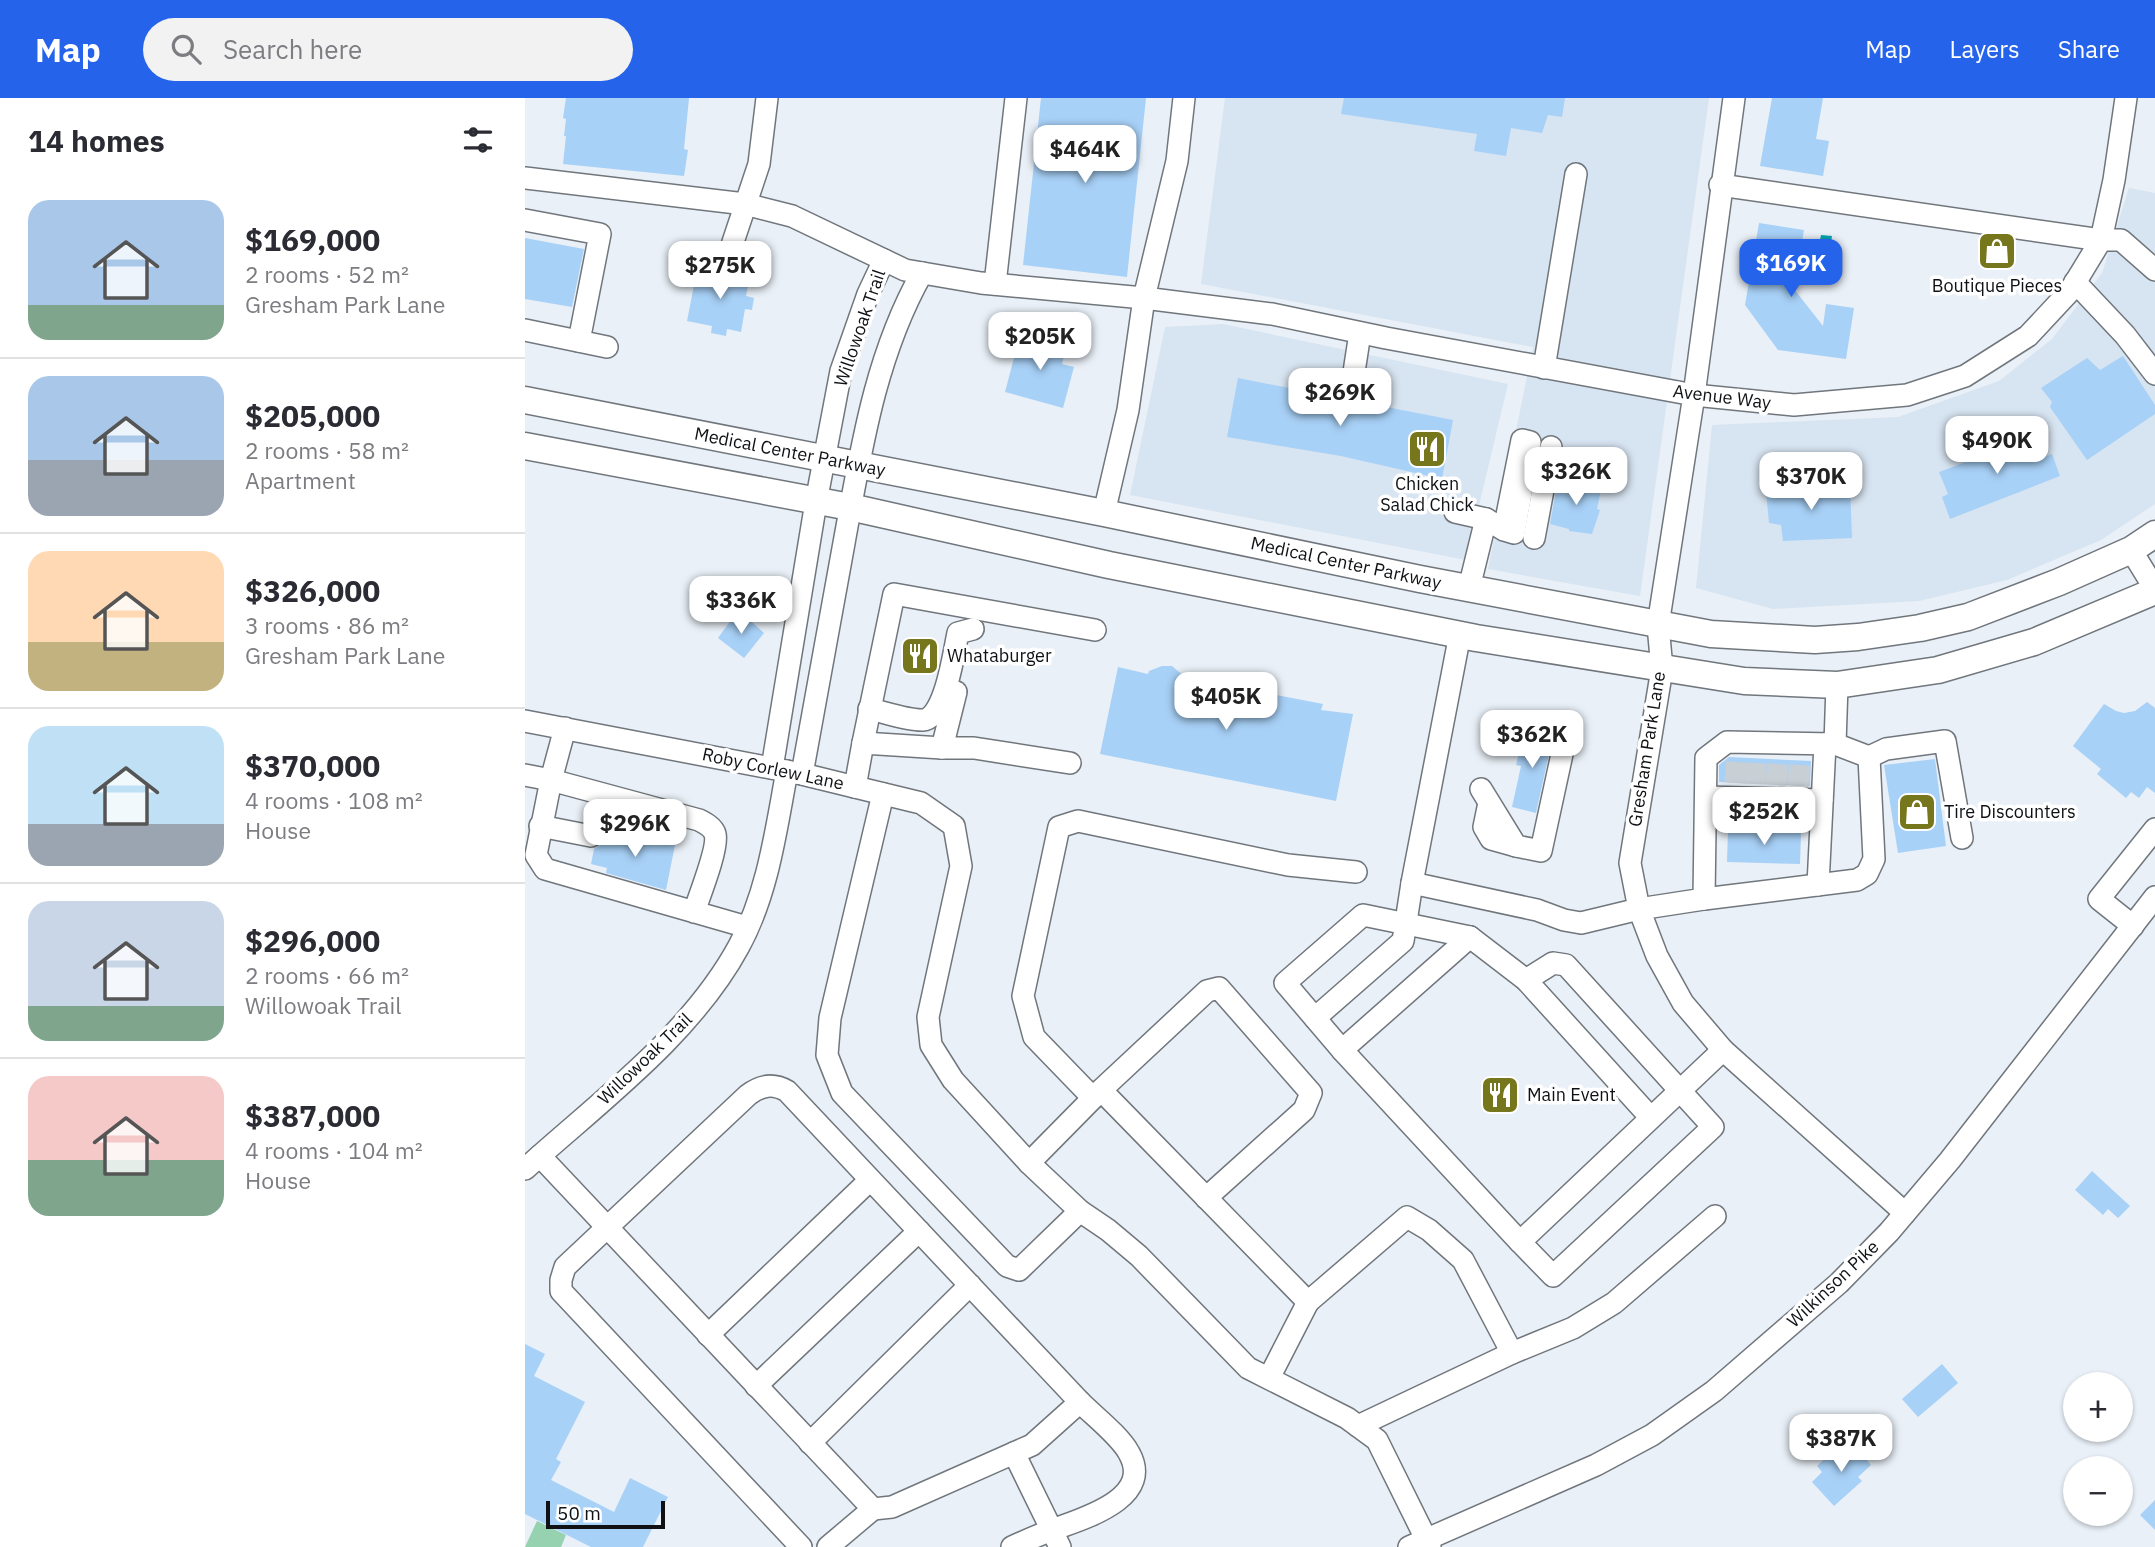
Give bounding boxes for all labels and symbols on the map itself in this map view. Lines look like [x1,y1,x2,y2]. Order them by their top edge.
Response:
pin: $464K [1036,126,1134,185]
shop icon: Boutique Pieces [1976,230,2018,272]
pin: $169K [1742,240,1840,299]
pin: $275K [671,242,769,301]
street label: Willowoak Trail [829,266,890,389]
place label: Boutique Pieces [1932,274,2062,297]
pin: $205K [991,313,1089,372]
pin: $269K [1291,368,1389,428]
street label: Avenue Way [1672,379,1772,414]
pin: $490K [1948,416,2046,476]
street label: Medical Center Parkway [693,422,888,481]
restaurant icon: Chicken Salad Chick [1406,428,1448,470]
pin: $326K [1527,448,1625,507]
pin: $370K [1762,452,1860,512]
place label: Chicken Salad Chick [1380,472,1474,516]
street label: Medical Center Parkway [1249,531,1443,594]
pin: $336K [692,576,790,636]
restaurant icon: Whataburger [899,635,941,677]
place label: Whataburger [947,644,1052,667]
street label: Gresham Park Lane [1623,670,1670,828]
pin: $405K [1177,672,1275,732]
pin: $362K [1483,710,1581,770]
street label: Roby Corlew Lane [700,742,846,795]
pin: $252K [1715,788,1813,847]
shop icon: Tire Discounters [1896,791,1938,833]
pin: $296K [586,800,684,859]
place label: Tire Discounters [1944,800,2076,823]
street label: Willowoak Trail [593,1008,697,1109]
restaurant icon: Main Event [1479,1074,1521,1116]
place label: Main Event [1527,1083,1616,1106]
street label: Wilkinson Pike [1782,1235,1884,1332]
pin: $387K [1792,1414,1890,1474]
scale bar [546,1498,665,1530]

